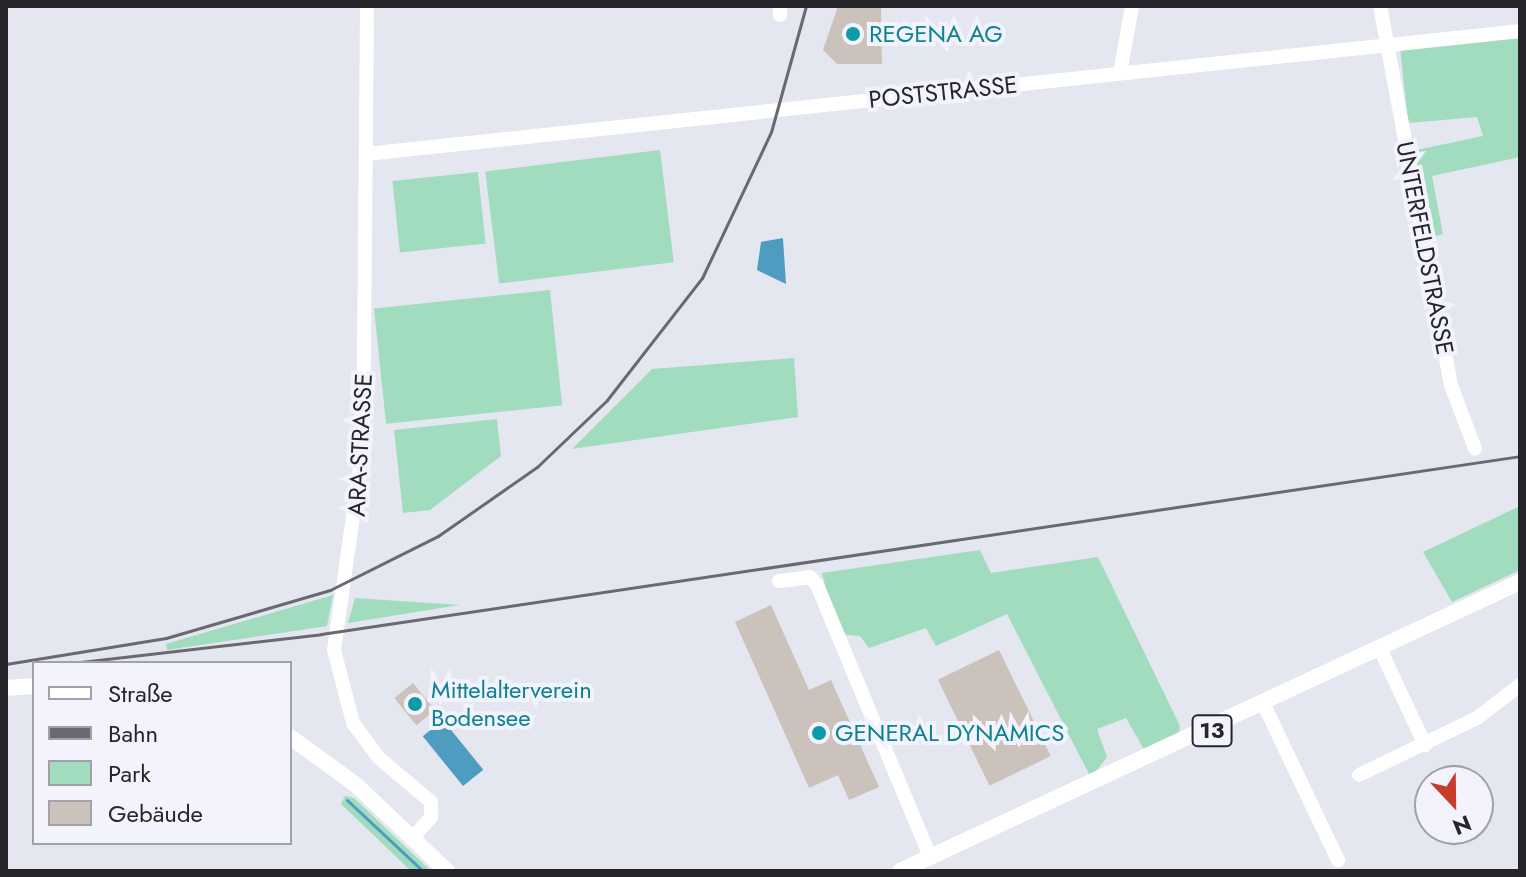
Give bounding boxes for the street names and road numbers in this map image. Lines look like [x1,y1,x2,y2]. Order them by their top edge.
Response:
street label: POSTSTRASSE [867,70,1019,114]
street label: UNTERFELDSTRASSE [1390,139,1460,357]
street label: ARA-STRASSE [342,373,378,517]
road number: 13 [1190,713,1234,749]

